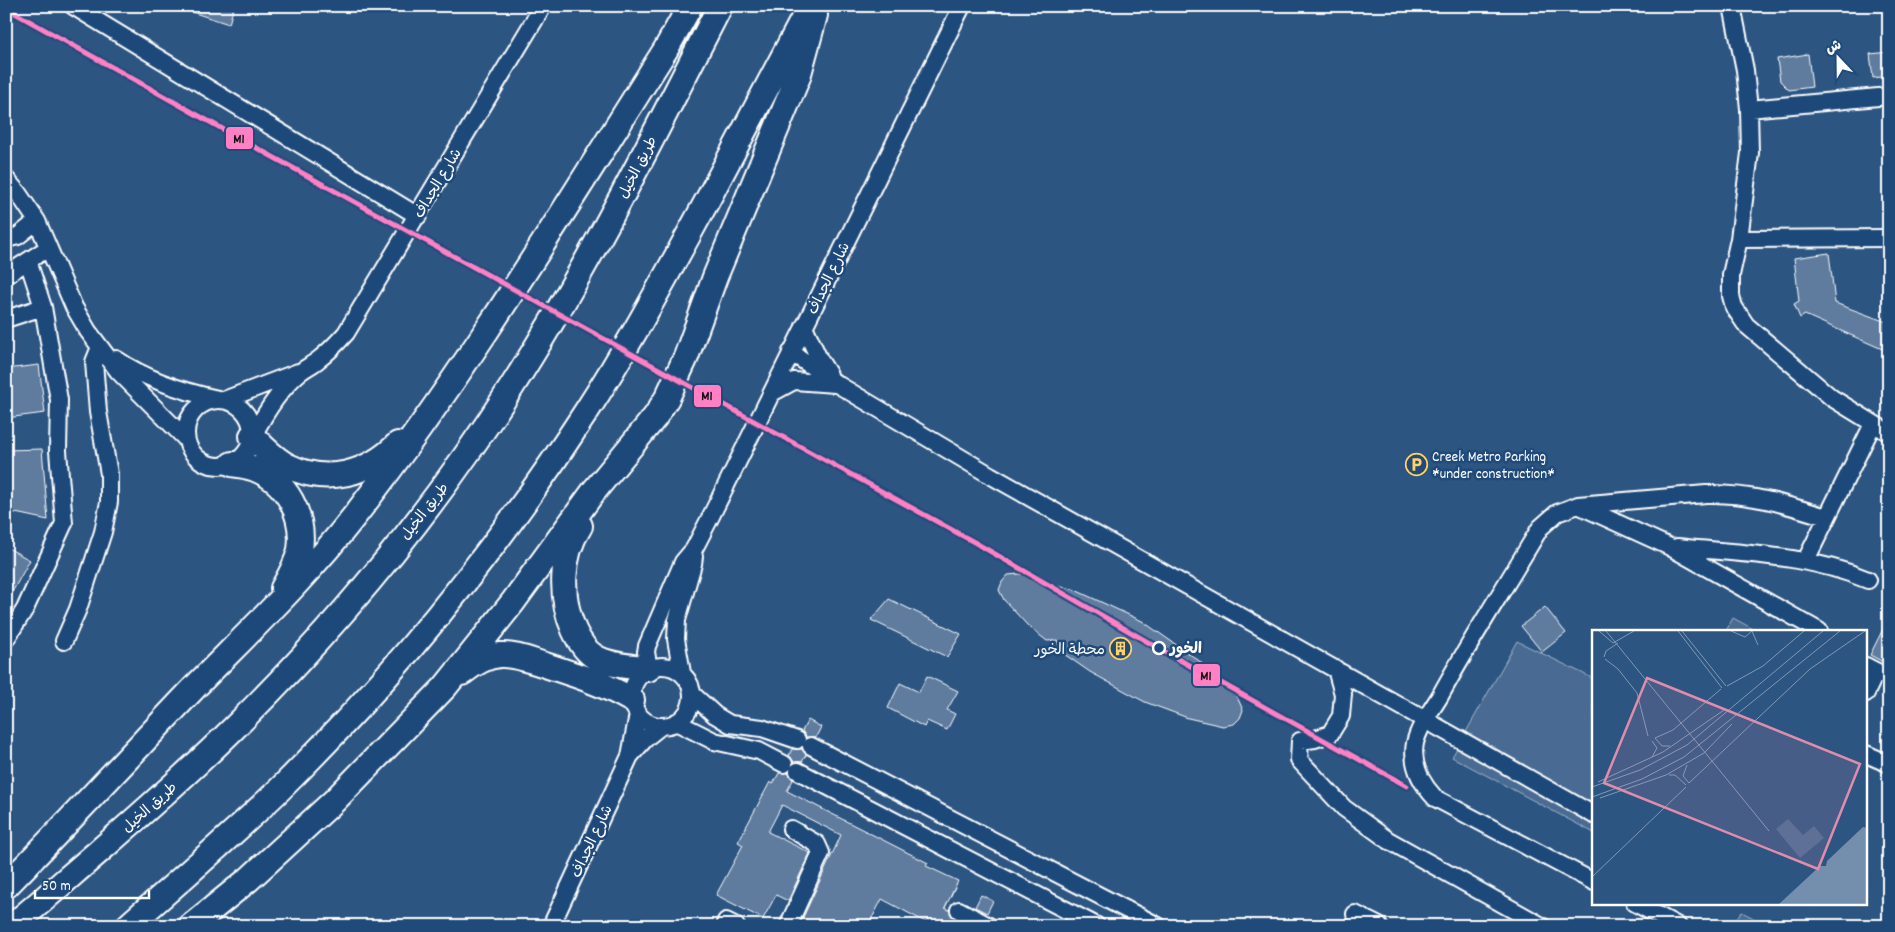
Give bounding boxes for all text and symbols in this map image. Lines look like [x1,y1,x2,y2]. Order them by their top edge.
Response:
north arrow [1812,32,1862,82]
text: ش [1823,36,1845,60]
line badge: M1 [225,126,254,150]
text: M1 [233,130,245,150]
street label: طريق الخيل [614,133,664,203]
street label: شارع الجداف [409,145,468,223]
street label: شارع الجداف [803,239,857,319]
line badge: M1 [693,384,722,408]
text: M1 [701,387,713,407]
place label: Creek Metro Parking *under construction* [1432,447,1555,486]
parking icon: Creek Metro Parking *under construction* [1404,453,1428,477]
street label: طريق الخيل [396,479,455,546]
inset map [1592,630,1868,904]
building icon: محطة الخور [1109,637,1133,661]
place label: الخور [1168,639,1202,661]
place label: محطة الخور [1034,640,1105,662]
marker: الخور [1152,641,1166,655]
line badge: M1 [1192,663,1221,687]
text: M1 [1200,667,1212,687]
street label: طريق الخيل [118,778,183,839]
street label: شارع الجداف [566,802,619,882]
scale bar [35,867,149,899]
text: 50 m [42,876,71,898]

